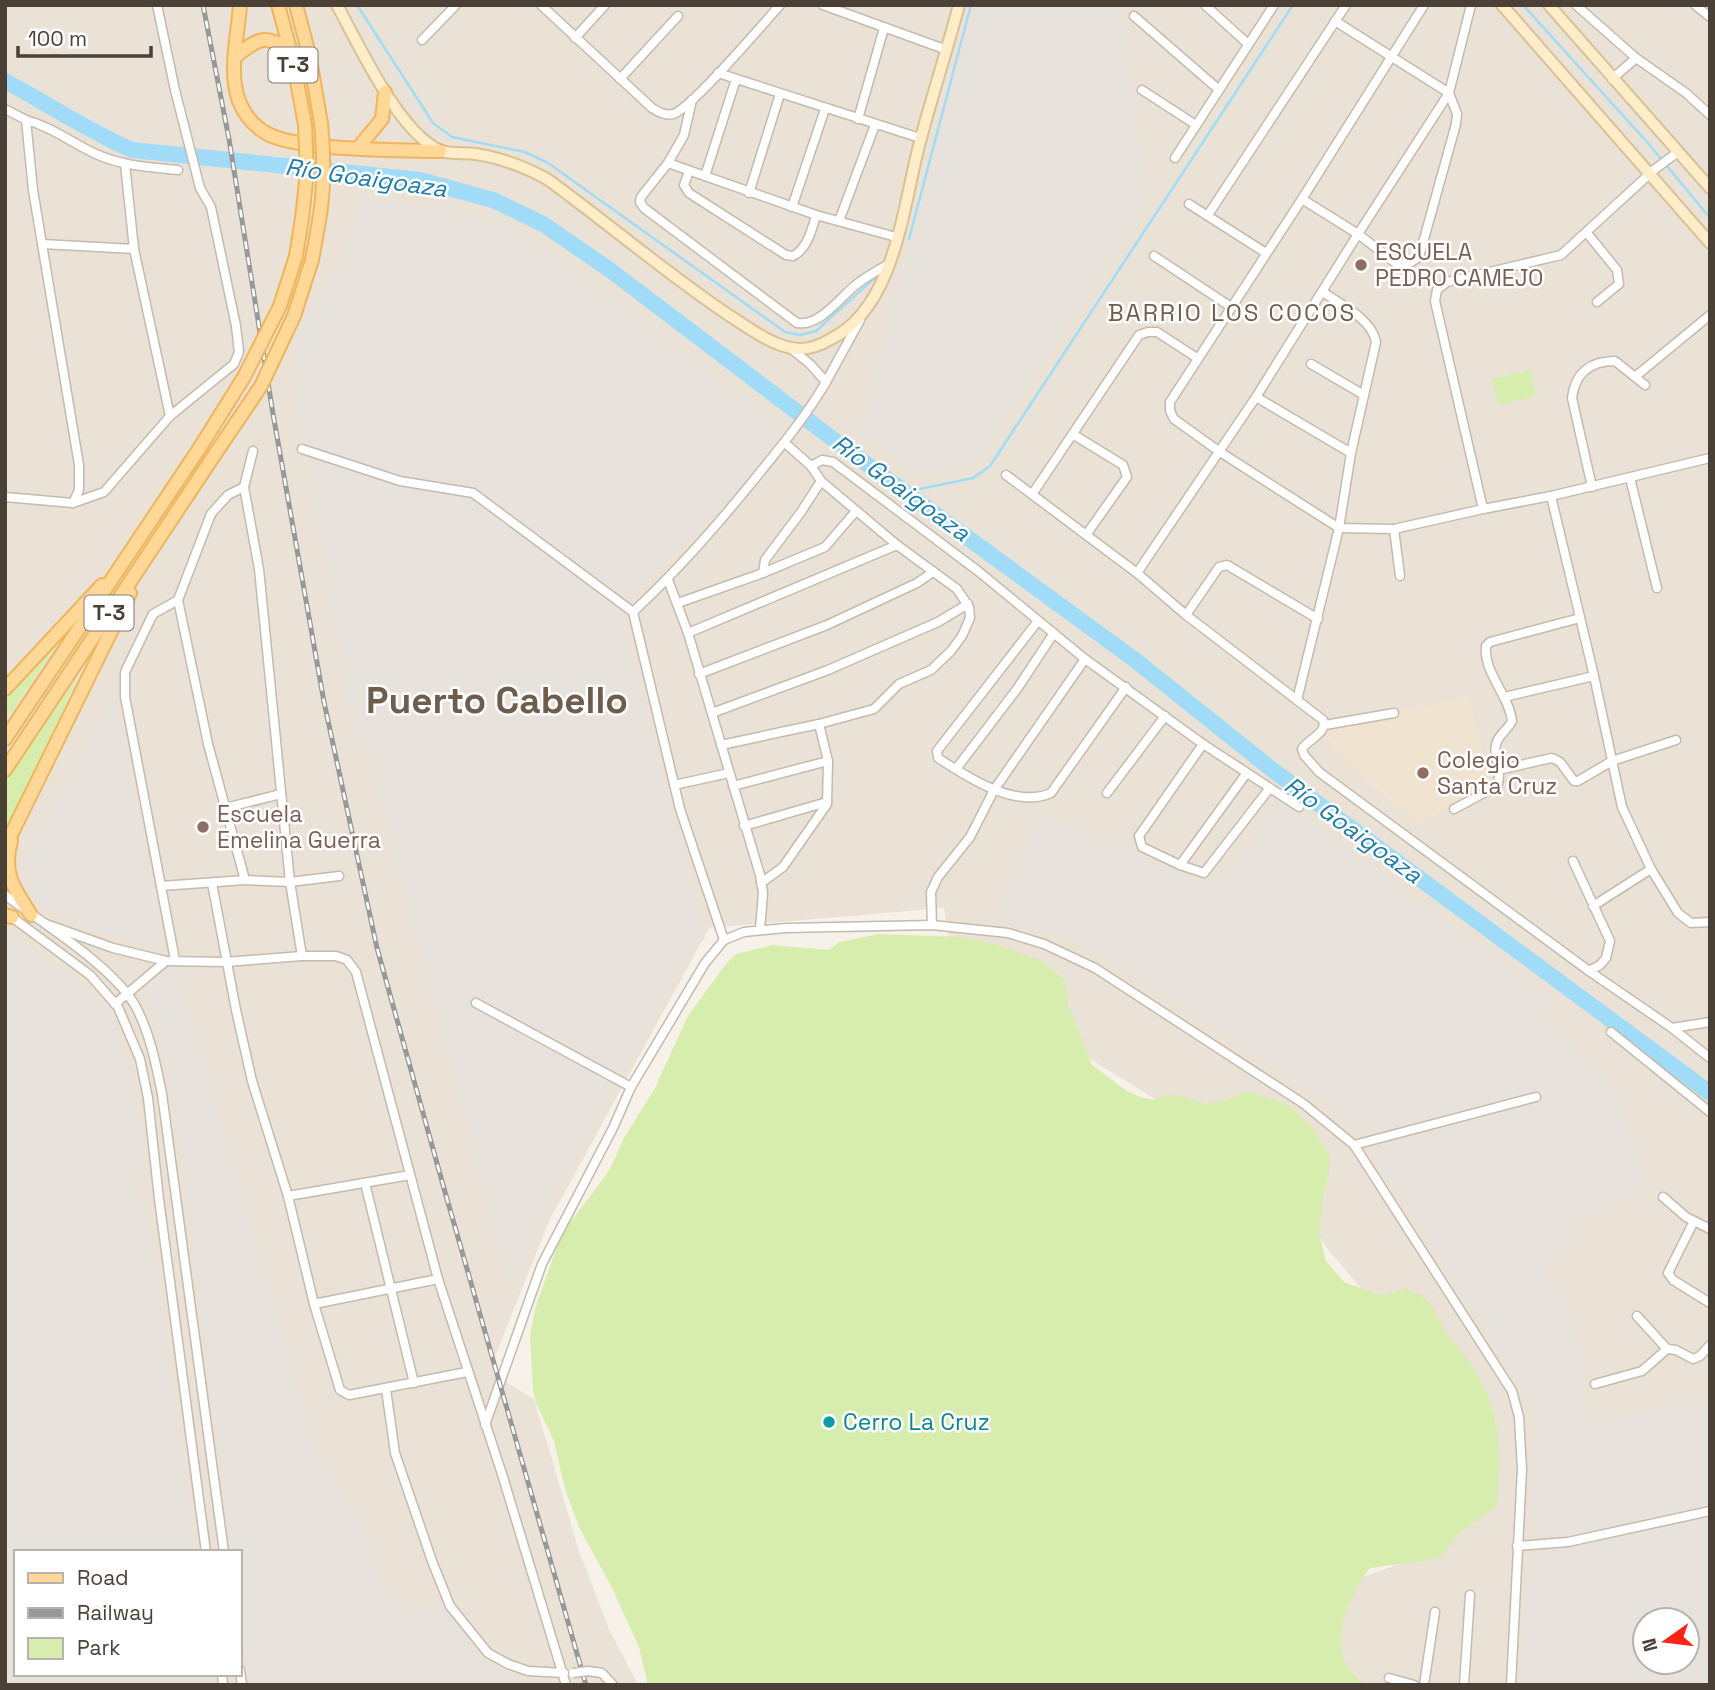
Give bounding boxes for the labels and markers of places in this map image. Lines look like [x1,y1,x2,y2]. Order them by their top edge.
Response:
place label: ESCUELA PEDRO CAMEJO [1375,237,1544,293]
marker: ESCUELA PEDRO CAMEJO [1353,257,1369,273]
place label: Colegio Santa Cruz [1437,745,1557,801]
marker: Colegio Santa Cruz [1415,765,1431,781]
place label: Escuela Emelina Guerra [217,799,381,855]
marker: Escuela Emelina Guerra [195,819,211,835]
place label: Cerro La Cruz [843,1407,990,1437]
marker: Cerro La Cruz [821,1414,837,1430]

